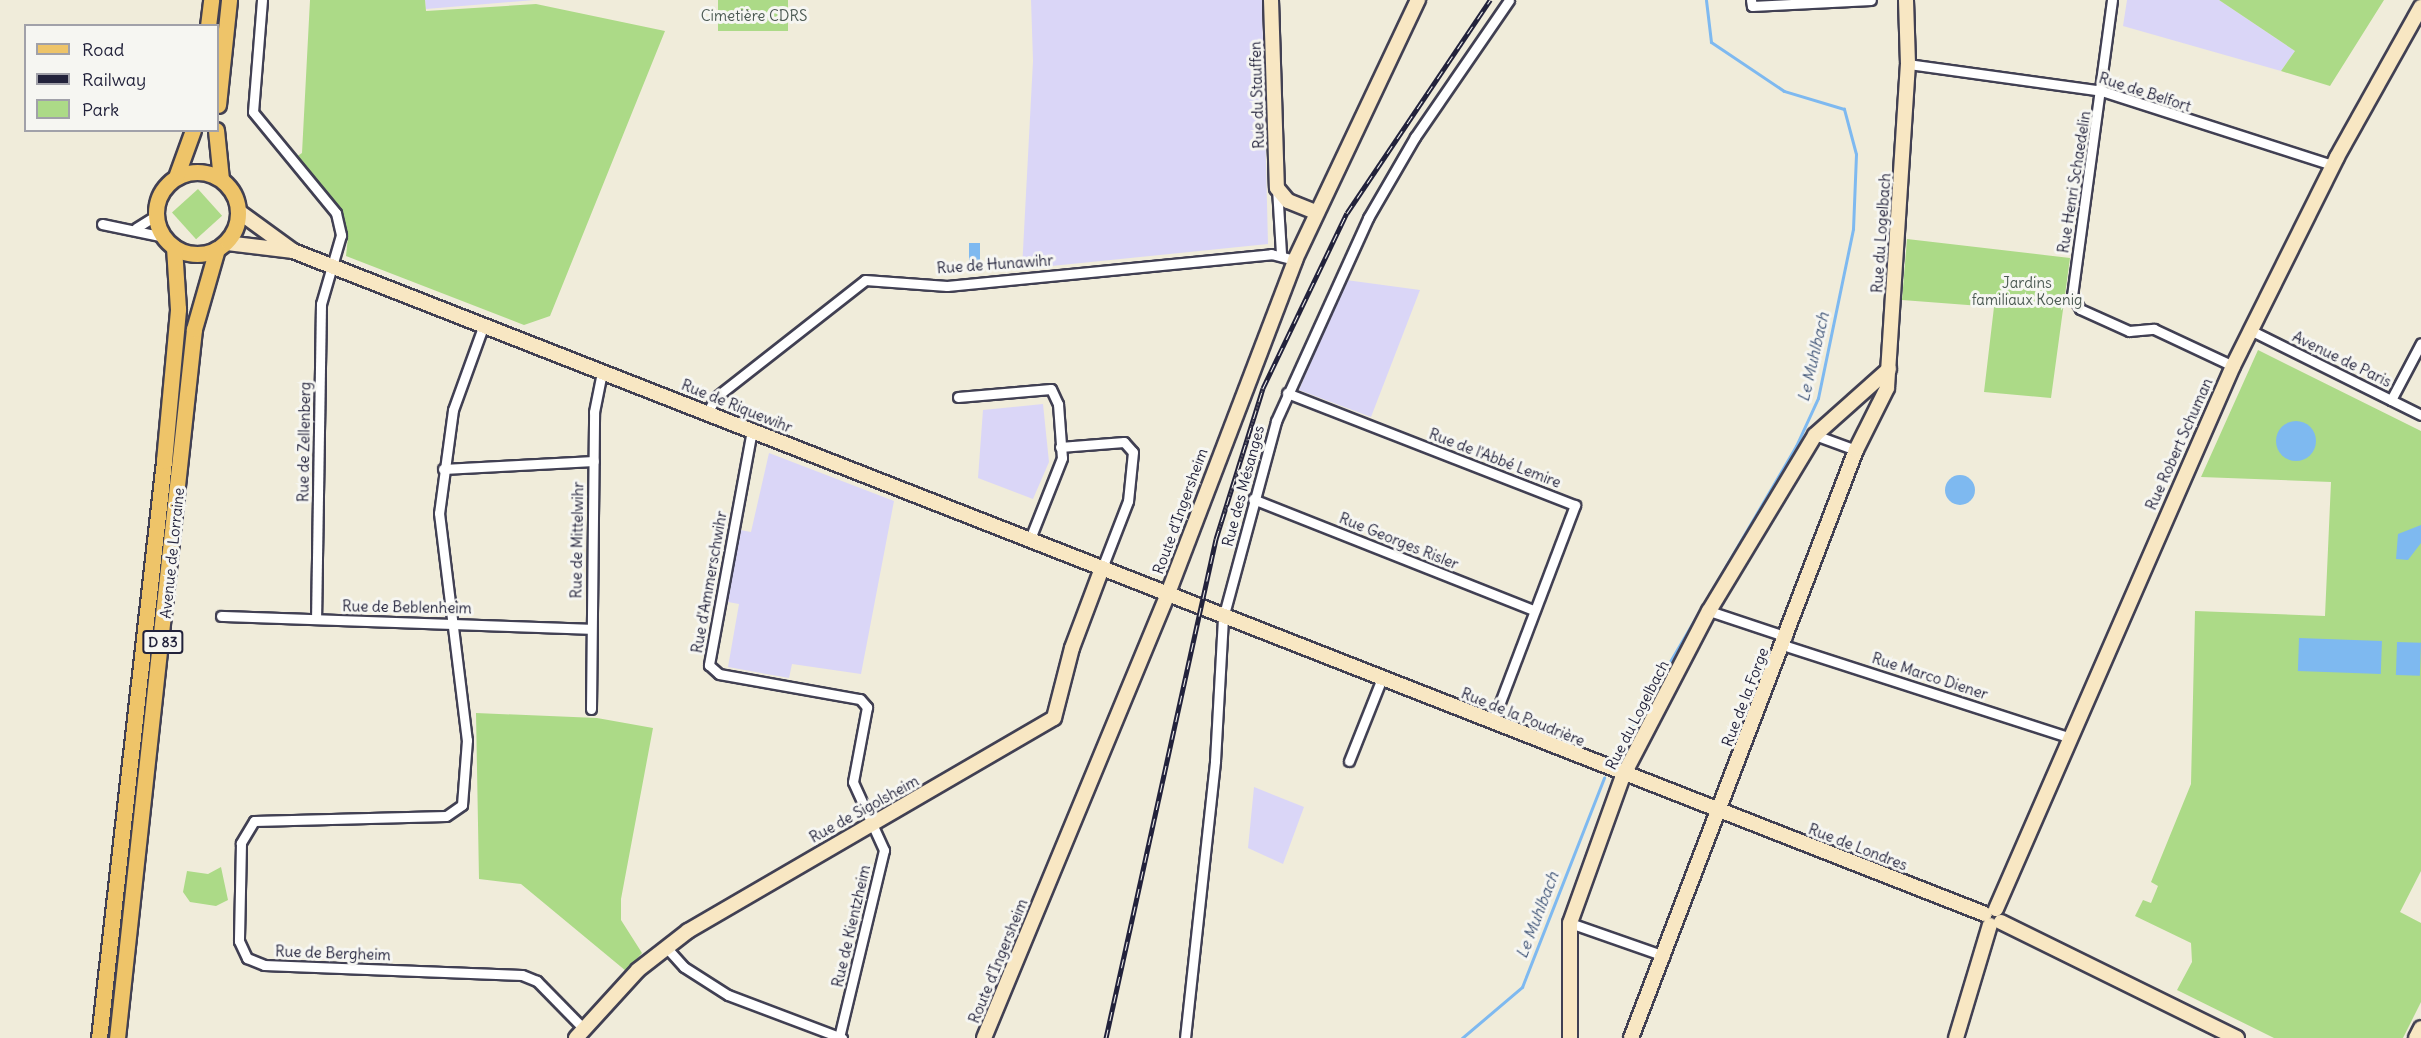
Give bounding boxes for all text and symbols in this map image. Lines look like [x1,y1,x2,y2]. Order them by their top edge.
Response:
park label: Cimetière CDRS [701,7,807,25]
legend [24,24,219,132]
text: Road [82,38,124,61]
street label: Rue du Stauffen [1246,41,1268,149]
text: Railway [82,68,146,91]
street label: Rue de Belfort [2097,69,2193,115]
text: Park [82,98,119,121]
street label: Rue Henri Schaedelin [2054,110,2094,254]
street label: Rue du Logelbach [1868,172,1894,294]
street label: Rue de Hunawihr [936,251,1054,277]
park label: Jardins familiaux Koenig [1972,273,2082,308]
water label: Le Muhlbach [1793,311,1833,403]
street label: Avenue de Paris [2290,327,2394,391]
street label: Rue Robert Schuman [2142,375,2216,513]
street label: Rue de Riquewihr [679,376,795,436]
street label: Rue de Zellenberg [294,382,314,502]
street label: Rue des Mésanges [1218,424,1268,548]
street label: Rue de l'Abbé Lemire [1427,425,1563,491]
street label: Route d'Ingersheim [1149,446,1211,576]
street label: Rue de Mittelwihr [567,481,587,599]
street label: Avenue de Lorraine [156,487,188,619]
street label: Rue Georges Risler [1337,509,1461,573]
street label: Rue d'Ammerschwihr [688,510,730,654]
street label: Rue de Beblenheim [342,597,472,617]
road number: D 83 [142,631,184,653]
street label: Rue de la Forge [1718,645,1772,749]
street label: Rue Marco Diener [1870,649,1990,703]
street label: Rue du Logelbach [1602,657,1672,773]
street label: Rue de la Poudrière [1459,684,1587,750]
street label: Rue de Sigolsheim [806,772,922,846]
street label: Rue de Londres [1806,820,1910,874]
street label: Rue de Kientzheim [828,863,874,989]
water label: Le Muhlbach [1512,869,1562,961]
street label: Route d'Ingersheim [965,896,1031,1026]
street label: Rue de Bergheim [275,942,391,964]

